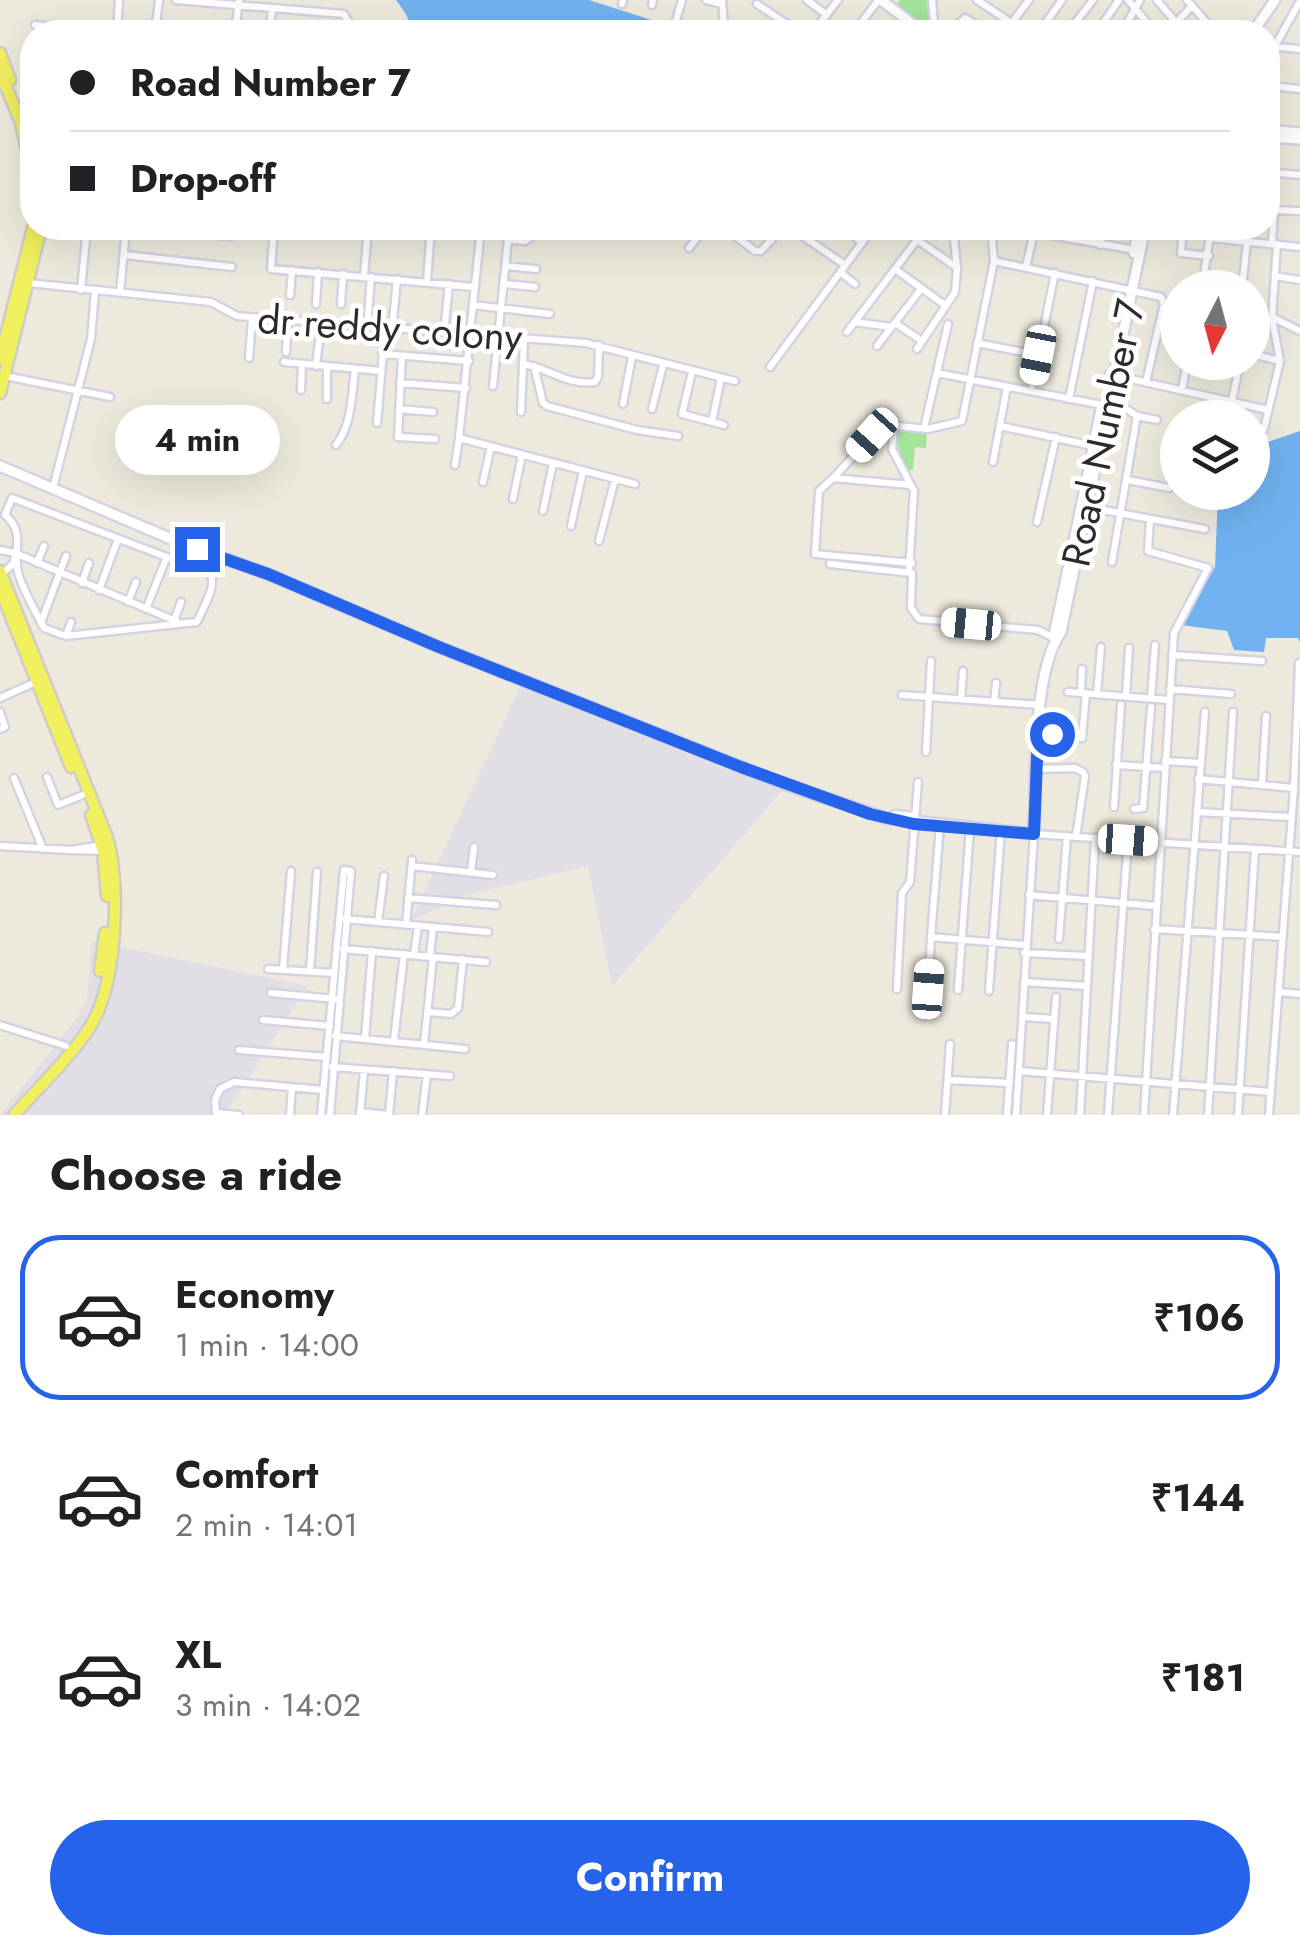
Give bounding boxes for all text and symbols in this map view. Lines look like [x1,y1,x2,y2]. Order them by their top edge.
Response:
text: Road Number 7 [130,55,411,110]
text: Drop-off [130,151,276,206]
north arrow [1160,270,1270,380]
map controls [1160,270,1270,510]
street label: dr.reddy colony [256,290,525,366]
street label: Road Number 7 [1046,294,1160,572]
car [1018,323,1058,387]
button: layers [1160,400,1270,510]
car [841,403,903,467]
callout: 4 min [114,404,280,474]
text: 4 min [155,417,240,463]
route end [175,527,220,572]
car [940,606,1002,642]
route start [1030,712,1075,757]
car [1097,823,1159,857]
car [911,958,945,1020]
text: Choose a ride [50,1142,342,1207]
text: Economy [175,1267,334,1322]
icon: car [55,1273,145,1363]
text: ₹106 [1153,1290,1245,1345]
text: 1 min · 14:00 [175,1322,359,1368]
text: Comfort [175,1447,318,1502]
icon: car [55,1453,145,1543]
text: ₹144 [1151,1470,1245,1525]
text: 2 min · 14:01 [175,1502,358,1548]
text: XL [175,1627,221,1682]
icon: car [55,1633,145,1723]
text: ₹181 [1161,1650,1245,1705]
text: 3 min · 14:02 [175,1682,361,1728]
button: Confirm [50,1820,1250,1935]

